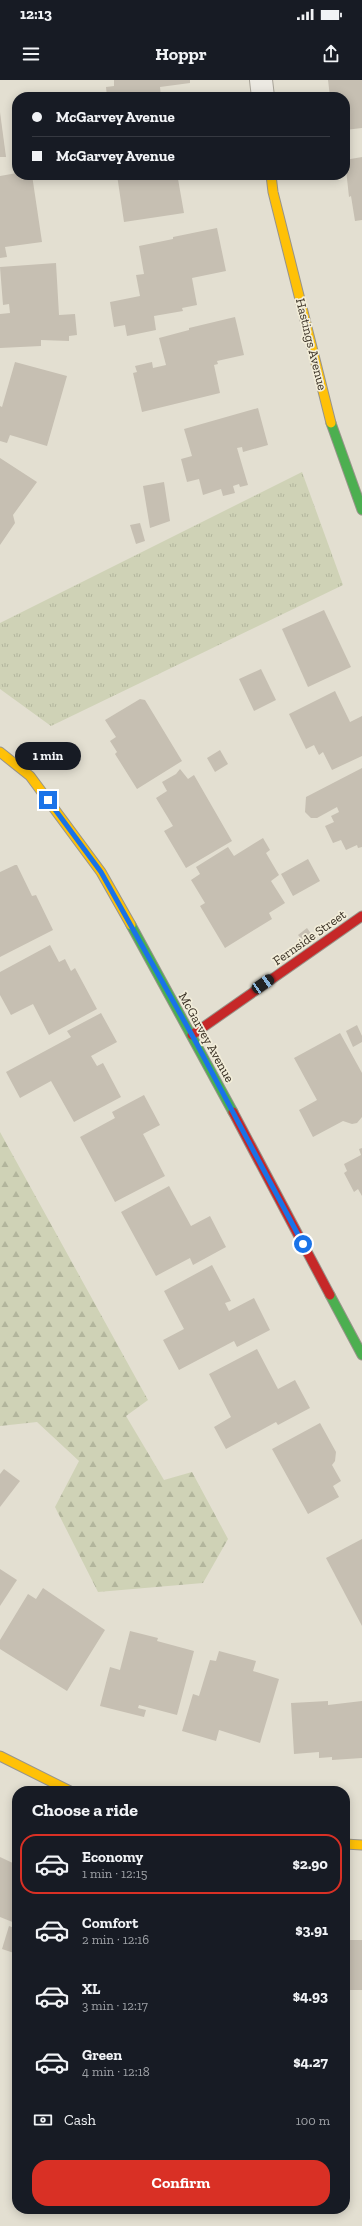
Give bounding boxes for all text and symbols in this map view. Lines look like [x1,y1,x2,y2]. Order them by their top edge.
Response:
text: 12:13 [20,5,52,23]
icon: menu [20,43,42,65]
text: Hoppr [155,43,207,65]
icon: share [320,43,342,65]
text: McGarvey Avenue [56,108,175,126]
text: McGarvey Avenue [56,147,175,165]
street label: Hastings Avenue [293,297,330,392]
callout: 1 min [15,742,81,770]
text: 1 min [33,748,63,763]
route end [39,791,57,809]
street label: Fernside Street [270,907,349,968]
car [250,972,276,996]
street label: McGarvey Avenue [176,990,237,1085]
route start [294,1235,312,1253]
text: Choose a ride [32,1799,138,1821]
icon: car [34,1846,70,1882]
text: Economy [82,1848,143,1866]
text: $2.90 [292,1855,328,1873]
text: 1 min · 12:15 [82,1866,147,1881]
icon: car [34,1912,70,1948]
text: Comfort [82,1914,138,1932]
text: $3.91 [295,1921,328,1939]
text: 2 min · 12:16 [82,1932,149,1947]
icon: car [34,1978,70,2014]
text: XL [82,1980,100,1998]
text: $4.93 [293,1987,328,2005]
text: 3 min · 12:17 [82,1998,148,2013]
icon: car [34,2044,70,2080]
text: Green [82,2046,122,2064]
text: $4.27 [293,2053,328,2071]
text: 4 min · 12:18 [82,2064,150,2079]
icon: cash [32,2109,54,2131]
text: Cash [64,2111,96,2129]
text: 100 m [296,2113,330,2128]
button: Confirm [32,2160,330,2206]

